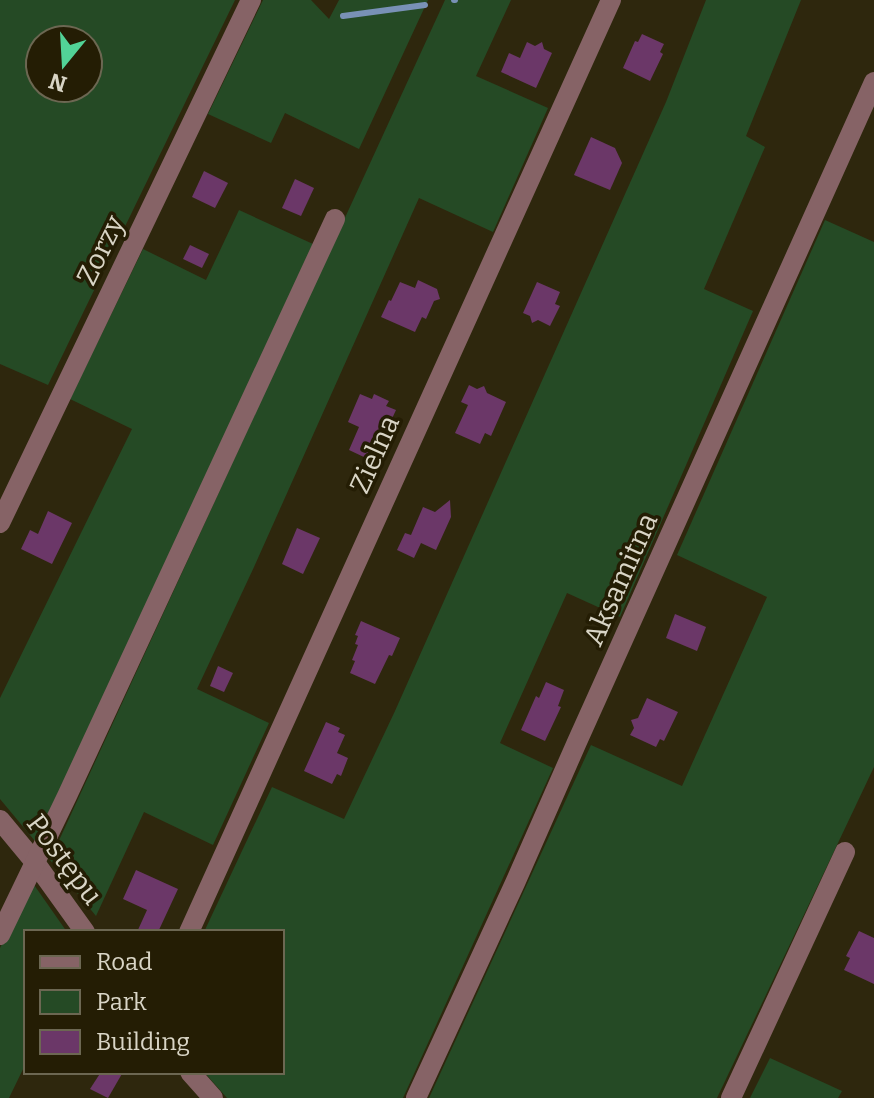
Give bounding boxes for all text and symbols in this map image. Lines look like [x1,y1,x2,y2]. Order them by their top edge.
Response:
north arrow [24,24,104,104]
text: N [46,67,70,98]
street label: Zorzy [70,210,131,290]
street label: Zielna [343,410,406,498]
street label: Aksamitna [577,508,664,651]
street label: Postępu [20,807,109,911]
legend [24,930,284,1074]
text: Road [96,948,152,976]
text: Park [96,988,147,1016]
text: Building [96,1028,190,1056]

